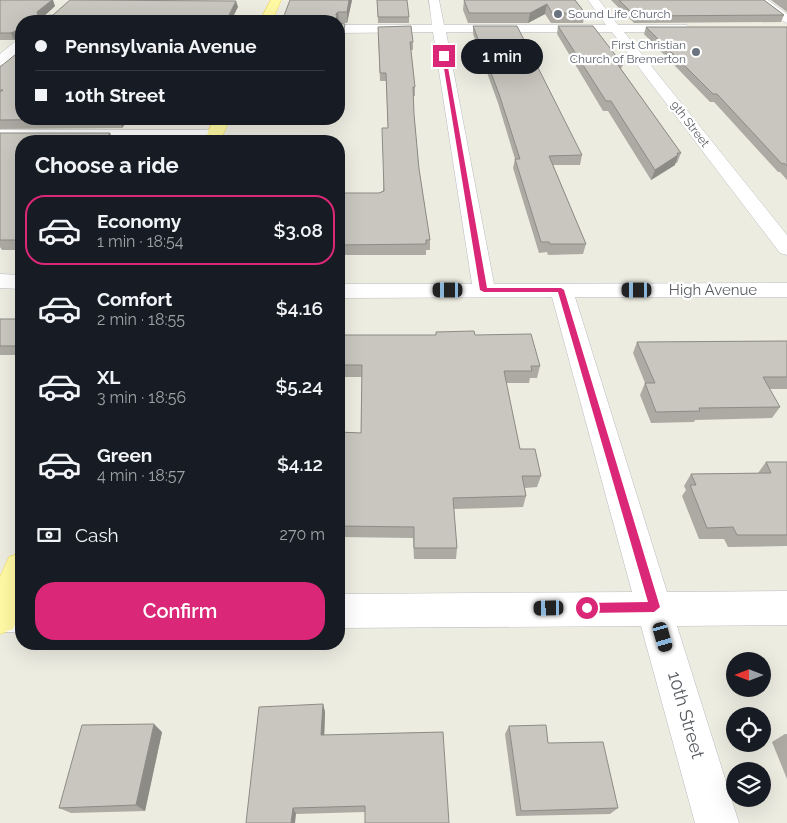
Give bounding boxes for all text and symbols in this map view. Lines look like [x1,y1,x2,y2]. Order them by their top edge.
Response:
place label: Sound Life Church [568,7,671,21]
marker: Sound Life Church [552,8,564,20]
text: Pennsylvania Avenue [65,35,257,57]
callout: 1 min [462,38,544,74]
place label: First Christian Church of Bremerton [570,38,686,66]
route end [433,45,455,67]
marker: First Christian Church of Bremerton [690,46,702,58]
text: 1 min [482,47,522,66]
text: 10th Street [65,84,165,106]
street label: 9th Street [668,98,712,150]
text: Choose a ride [35,152,179,178]
icon: car [37,208,82,253]
text: Economy [97,210,181,232]
text: $3.08 [274,219,323,241]
text: 1 min · 18:54 [97,232,183,251]
street label: High Avenue [669,281,757,299]
car [433,283,463,298]
car [622,283,652,298]
icon: car [37,286,82,331]
text: Comfort [97,288,172,310]
text: $4.16 [276,297,323,319]
text: 2 min · 18:55 [97,310,185,329]
icon: car [37,364,82,409]
text: XL [97,366,120,388]
text: $5.24 [275,375,323,397]
text: 3 min · 18:56 [97,388,186,407]
icon: car [37,442,82,487]
text: Green [97,444,152,466]
text: $4.12 [277,453,323,475]
text: 4 min · 18:57 [97,466,185,485]
icon: cash [35,521,63,549]
text: Cash [75,524,119,546]
text: 270 m [280,525,325,544]
button: Confirm [35,582,325,640]
route start [576,597,598,619]
car [533,600,564,616]
car [651,621,674,653]
north arrow [726,652,771,698]
map controls [726,652,771,807]
street label: 10th Street [664,669,709,761]
button: locate [726,707,771,752]
button: layers [726,762,771,807]

